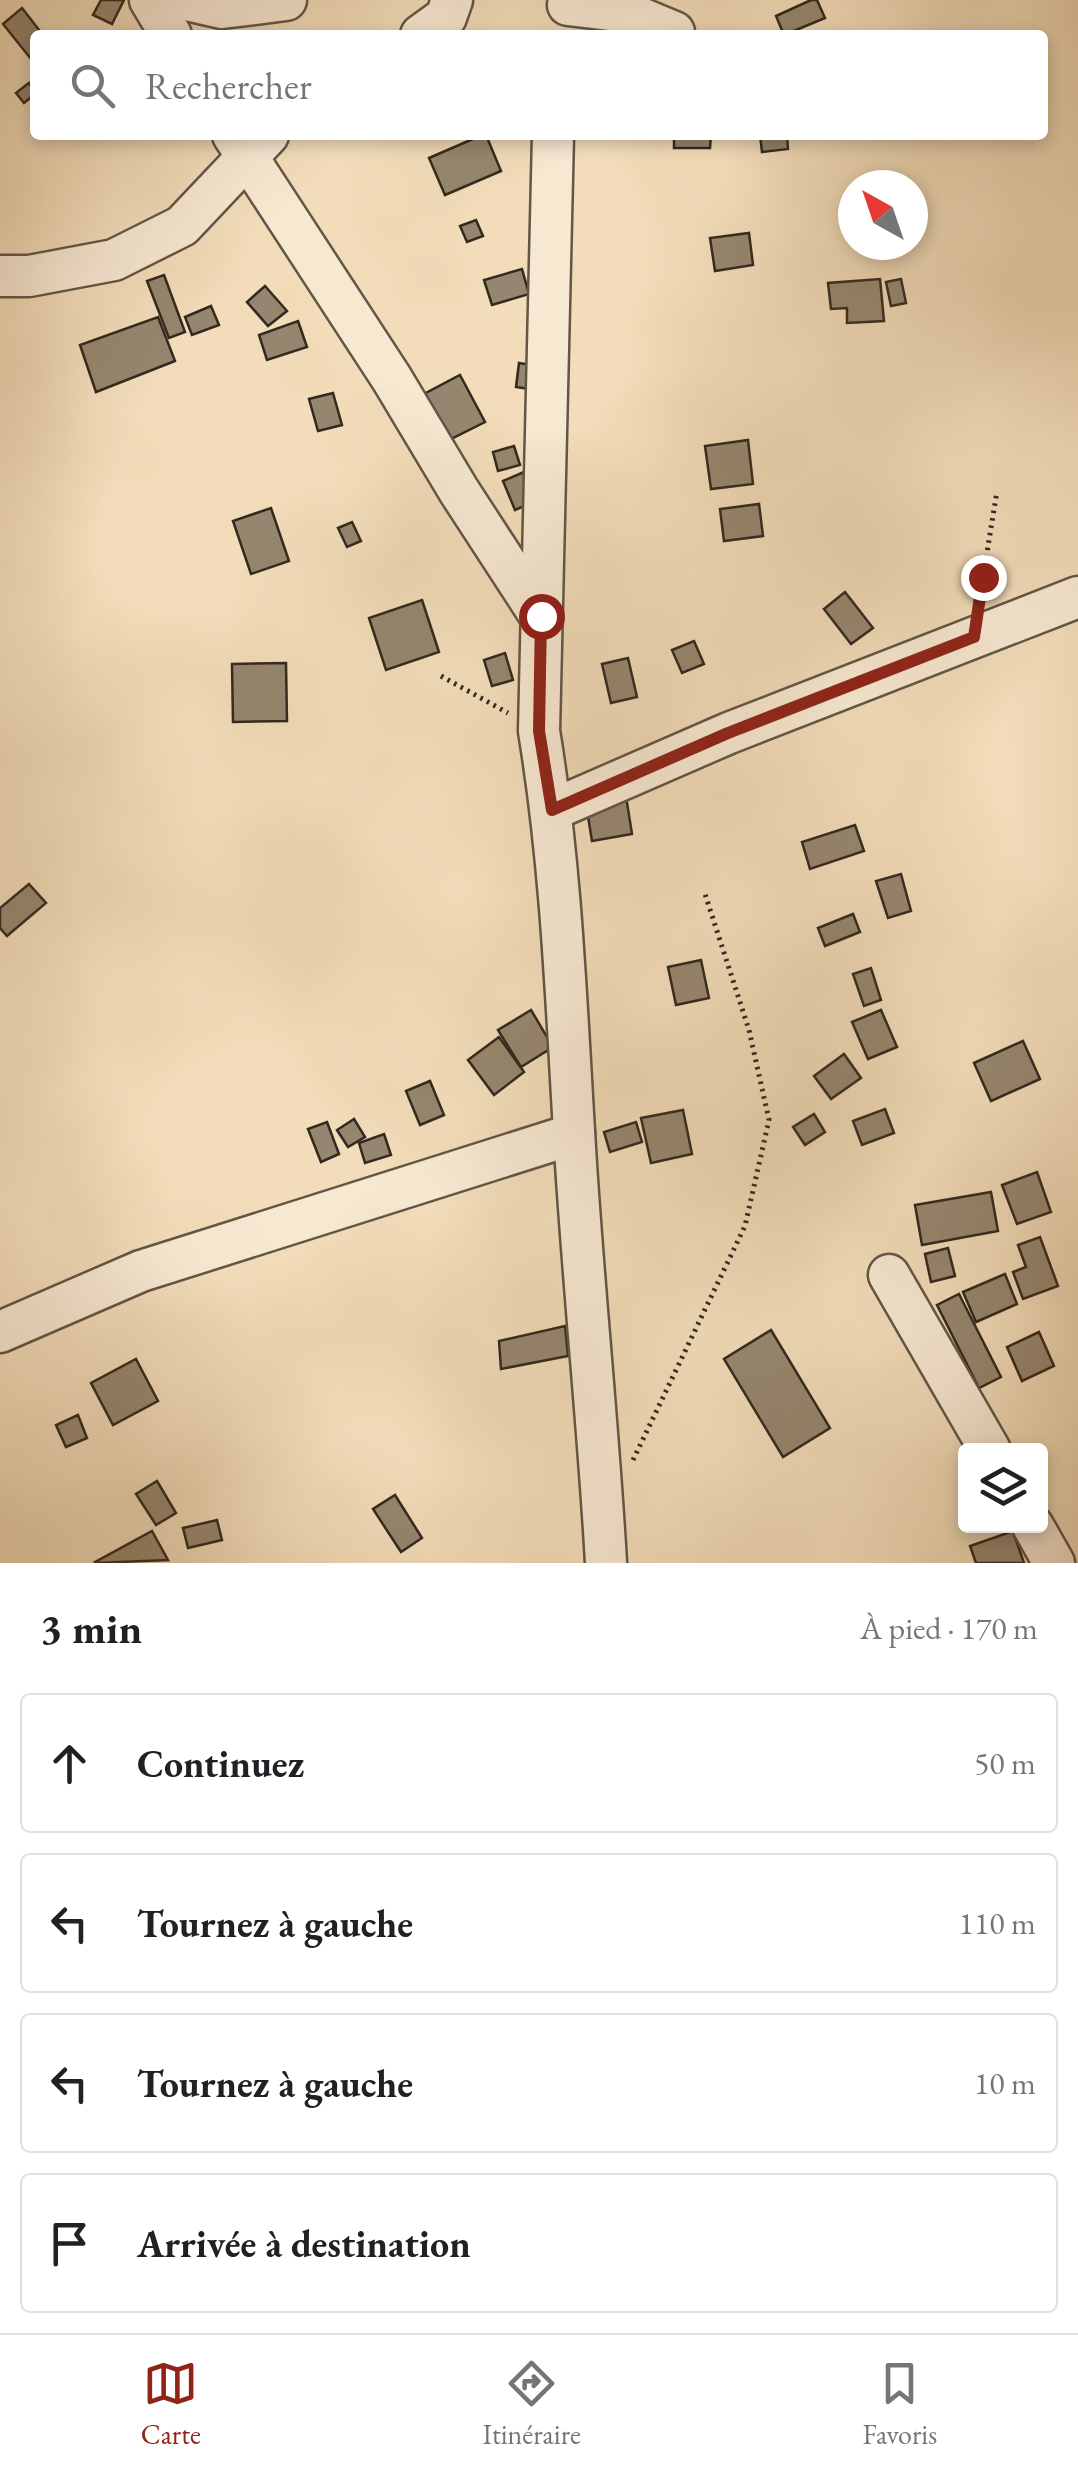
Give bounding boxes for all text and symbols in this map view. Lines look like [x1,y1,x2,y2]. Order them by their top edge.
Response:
search box [30,30,1048,140]
icon: search [65,58,120,113]
text: Rechercher [145,61,312,110]
north arrow [838,170,928,260]
route end [961,555,1007,601]
route start [519,594,565,640]
map controls [958,1443,1048,1533]
button: layers [958,1443,1048,1533]
text: 3 min [40,1601,142,1656]
text: À pied · 170 m [860,1607,1038,1649]
icon: ahead [42,1736,97,1791]
text: Continuez [137,1739,304,1788]
text: 50 m [974,1742,1036,1784]
icon: left [42,1896,97,1951]
text: Tournez à gauche [137,1899,413,1948]
text: 110 m [959,1902,1036,1944]
icon: left [42,2056,97,2111]
text: Tournez à gauche [137,2059,413,2108]
text: 10 m [974,2062,1036,2104]
icon: arrive [42,2216,97,2271]
text: Arrivée à destination [137,2219,471,2268]
tab: Carte [141,2356,201,2452]
tab: Itinéraire [482,2356,581,2452]
tab: Favoris [862,2356,937,2452]

